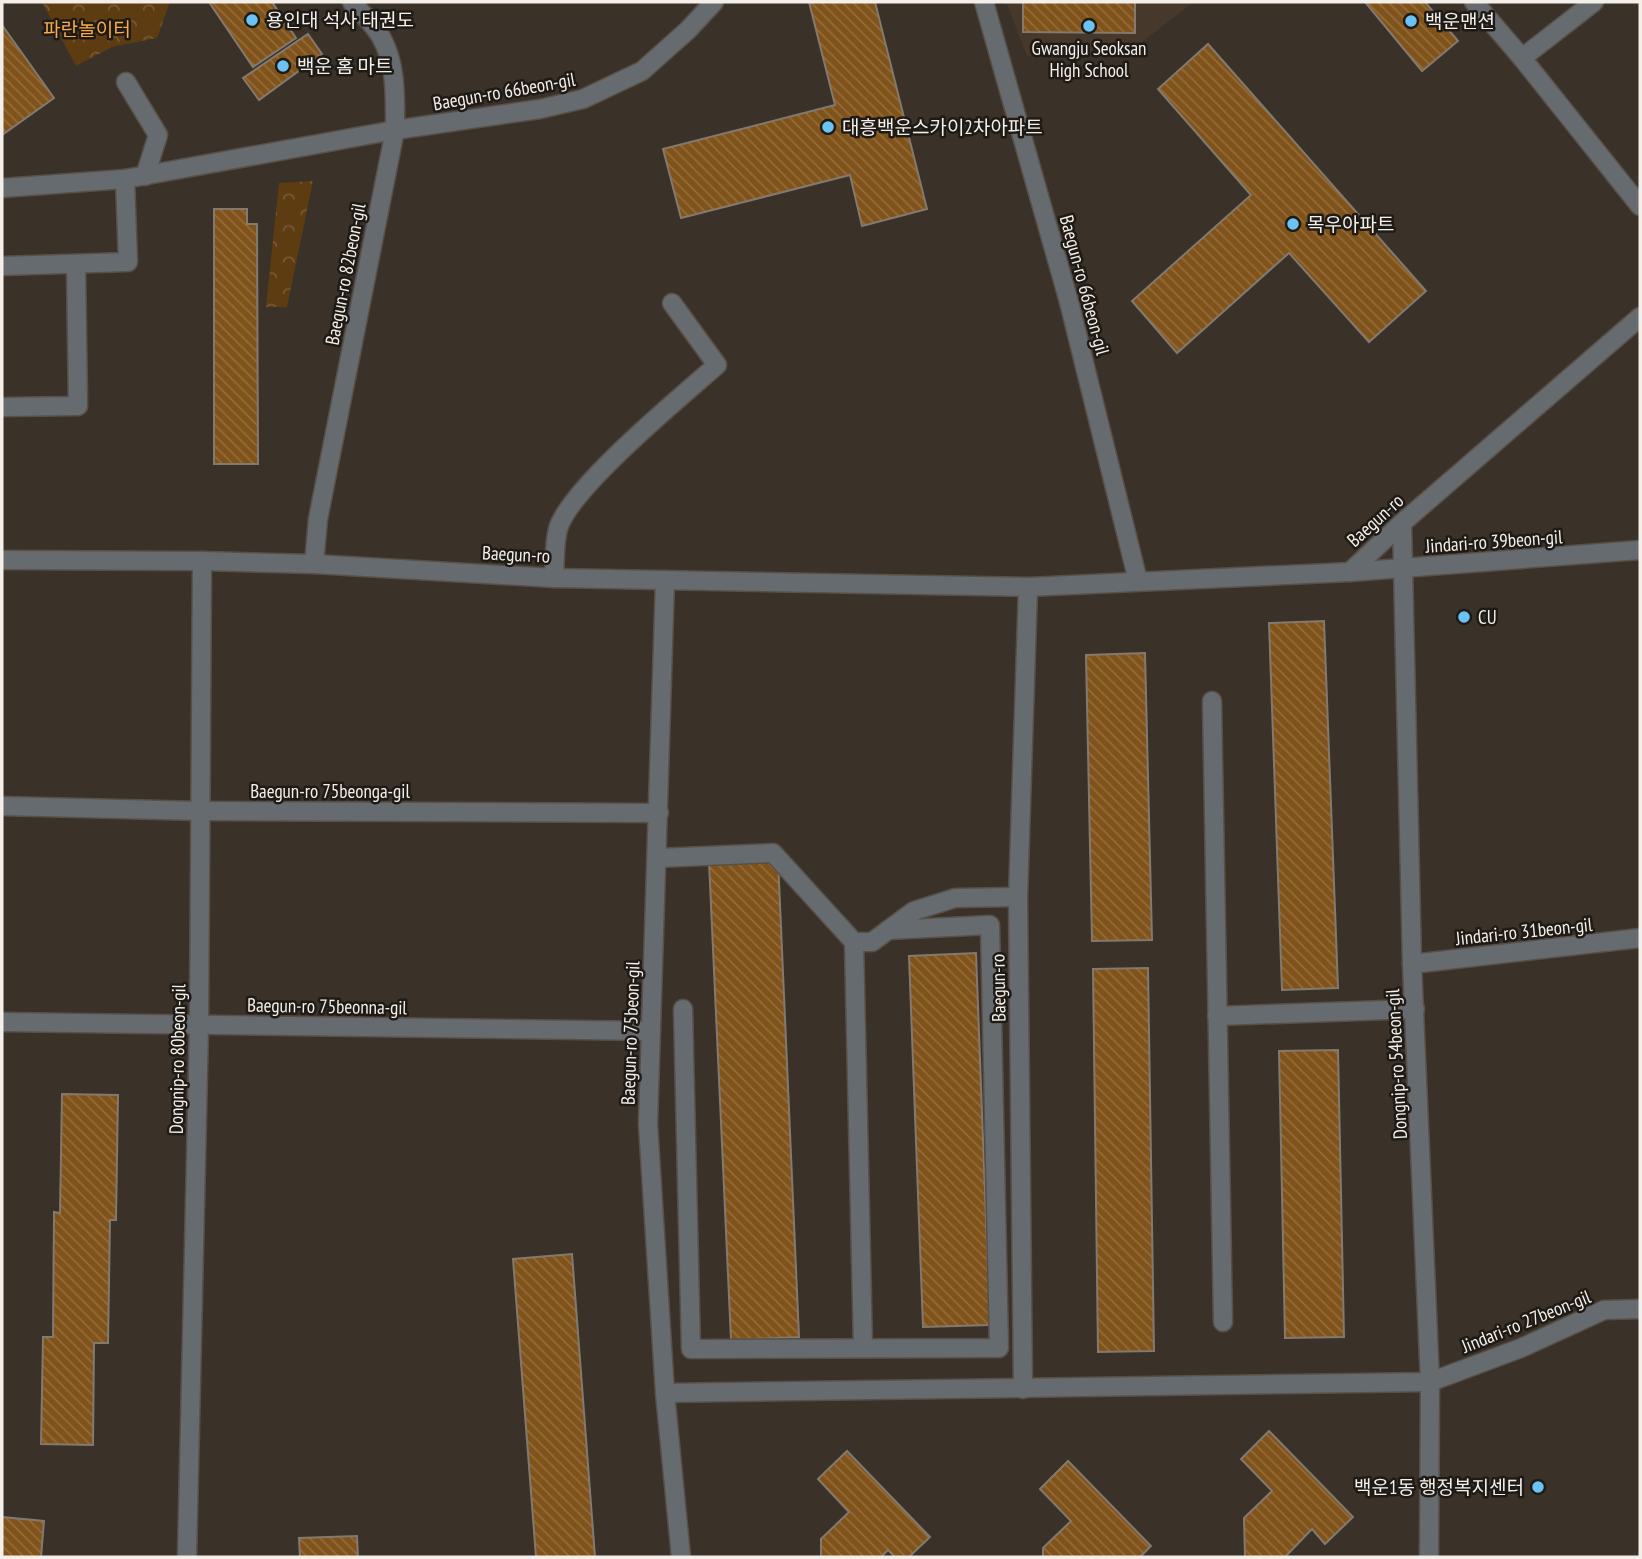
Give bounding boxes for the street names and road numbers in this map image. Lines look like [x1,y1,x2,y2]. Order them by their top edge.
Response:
street label: Baegun-ro 66beon-gil [431,67,577,115]
street label: Baegun-ro 82beon-gil [319,201,371,347]
street label: Baegun-ro 66beon-gil [1055,212,1115,358]
street label: Baegun-ro [1342,488,1408,552]
street label: Jindari-ro 39beon-gil [1424,524,1564,558]
street label: Baegun-ro [481,540,551,568]
street label: Baegun-ro 75beonga-gil [250,779,410,803]
street label: Jindari-ro 31beon-gil [1454,912,1594,950]
street label: Baegun-ro [985,954,1011,1022]
street label: Baegun-ro 75beon-gil [615,960,645,1105]
street label: Dongnip-ro 80beon-gil [164,983,190,1134]
street label: Dongnip-ro 54beon-gil [1380,988,1412,1140]
street label: Baegun-ro 75beonna-gil [247,993,408,1019]
street label: Jindari-ro 27beon-gil [1457,1284,1595,1358]

